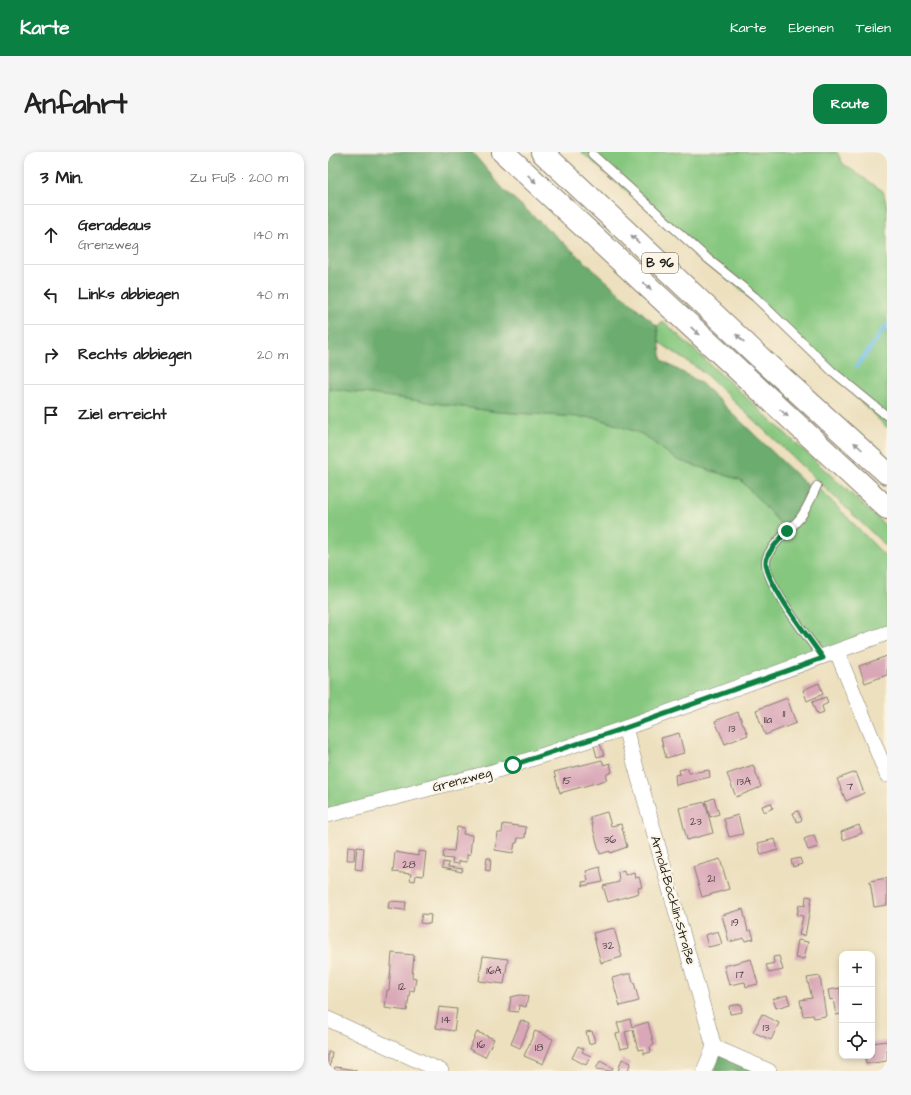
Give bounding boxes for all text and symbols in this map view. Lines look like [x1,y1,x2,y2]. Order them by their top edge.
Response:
text: Karte [20,15,70,42]
text: Karte [730,18,767,38]
text: Ebenen [789,18,834,38]
text: Teilen [856,18,891,38]
button: Route [813,84,887,124]
text: Anfahrt [24,85,127,124]
text: 3 Min. [40,166,83,190]
text: Zu Fuß · 200 m [190,169,288,187]
one-way arrow [527,174,537,183]
text: Geradeaus [78,215,151,236]
icon: ahead [40,224,62,246]
text: 140 m [254,226,288,244]
one-way arrow [630,235,640,244]
text: Grenzweg [78,236,138,254]
road number: B 96 [642,253,678,273]
one-way arrow [642,282,653,291]
icon: left [40,284,62,306]
text: Links abbiegen [78,284,179,305]
text: 40 m [256,286,288,304]
one-way arrow [690,326,700,336]
one-way arrow [735,333,745,343]
icon: right [40,344,62,366]
text: Rechts abbiegen [78,344,192,365]
text: 20 m [257,346,288,364]
icon: arrive [40,404,62,426]
text: Ziel erreicht [78,404,167,425]
one-way arrow [779,408,788,417]
one-way arrow [853,442,863,451]
route end [778,522,796,540]
house number: 11 [783,706,786,721]
house number: 11a [764,712,773,727]
house number: 13 [728,721,736,736]
route start [504,756,522,774]
street label: Grenzweg [430,763,494,797]
house number: 15 [562,773,572,788]
house number: 13A [737,774,751,789]
house number: 7 [847,779,854,794]
house number: 23 [690,814,702,829]
house number: 36 [604,832,616,847]
street label: Arnold-Böcklin-Straße [646,834,700,966]
house number: 28 [402,857,416,872]
house number: 21 [707,871,715,886]
house number: 19 [731,915,739,930]
house number: 32 [602,938,615,953]
map controls [839,951,875,1059]
button: + [839,951,875,987]
house number: 16A [486,963,502,978]
house number: 17 [736,967,744,982]
house number: 12 [398,979,407,994]
button: − [839,987,875,1023]
house number: 14 [442,1012,451,1027]
house number: 13 [762,1020,770,1035]
button: locate [839,1023,875,1059]
house number: 16 [477,1037,485,1052]
house number: 18 [535,1040,543,1055]

